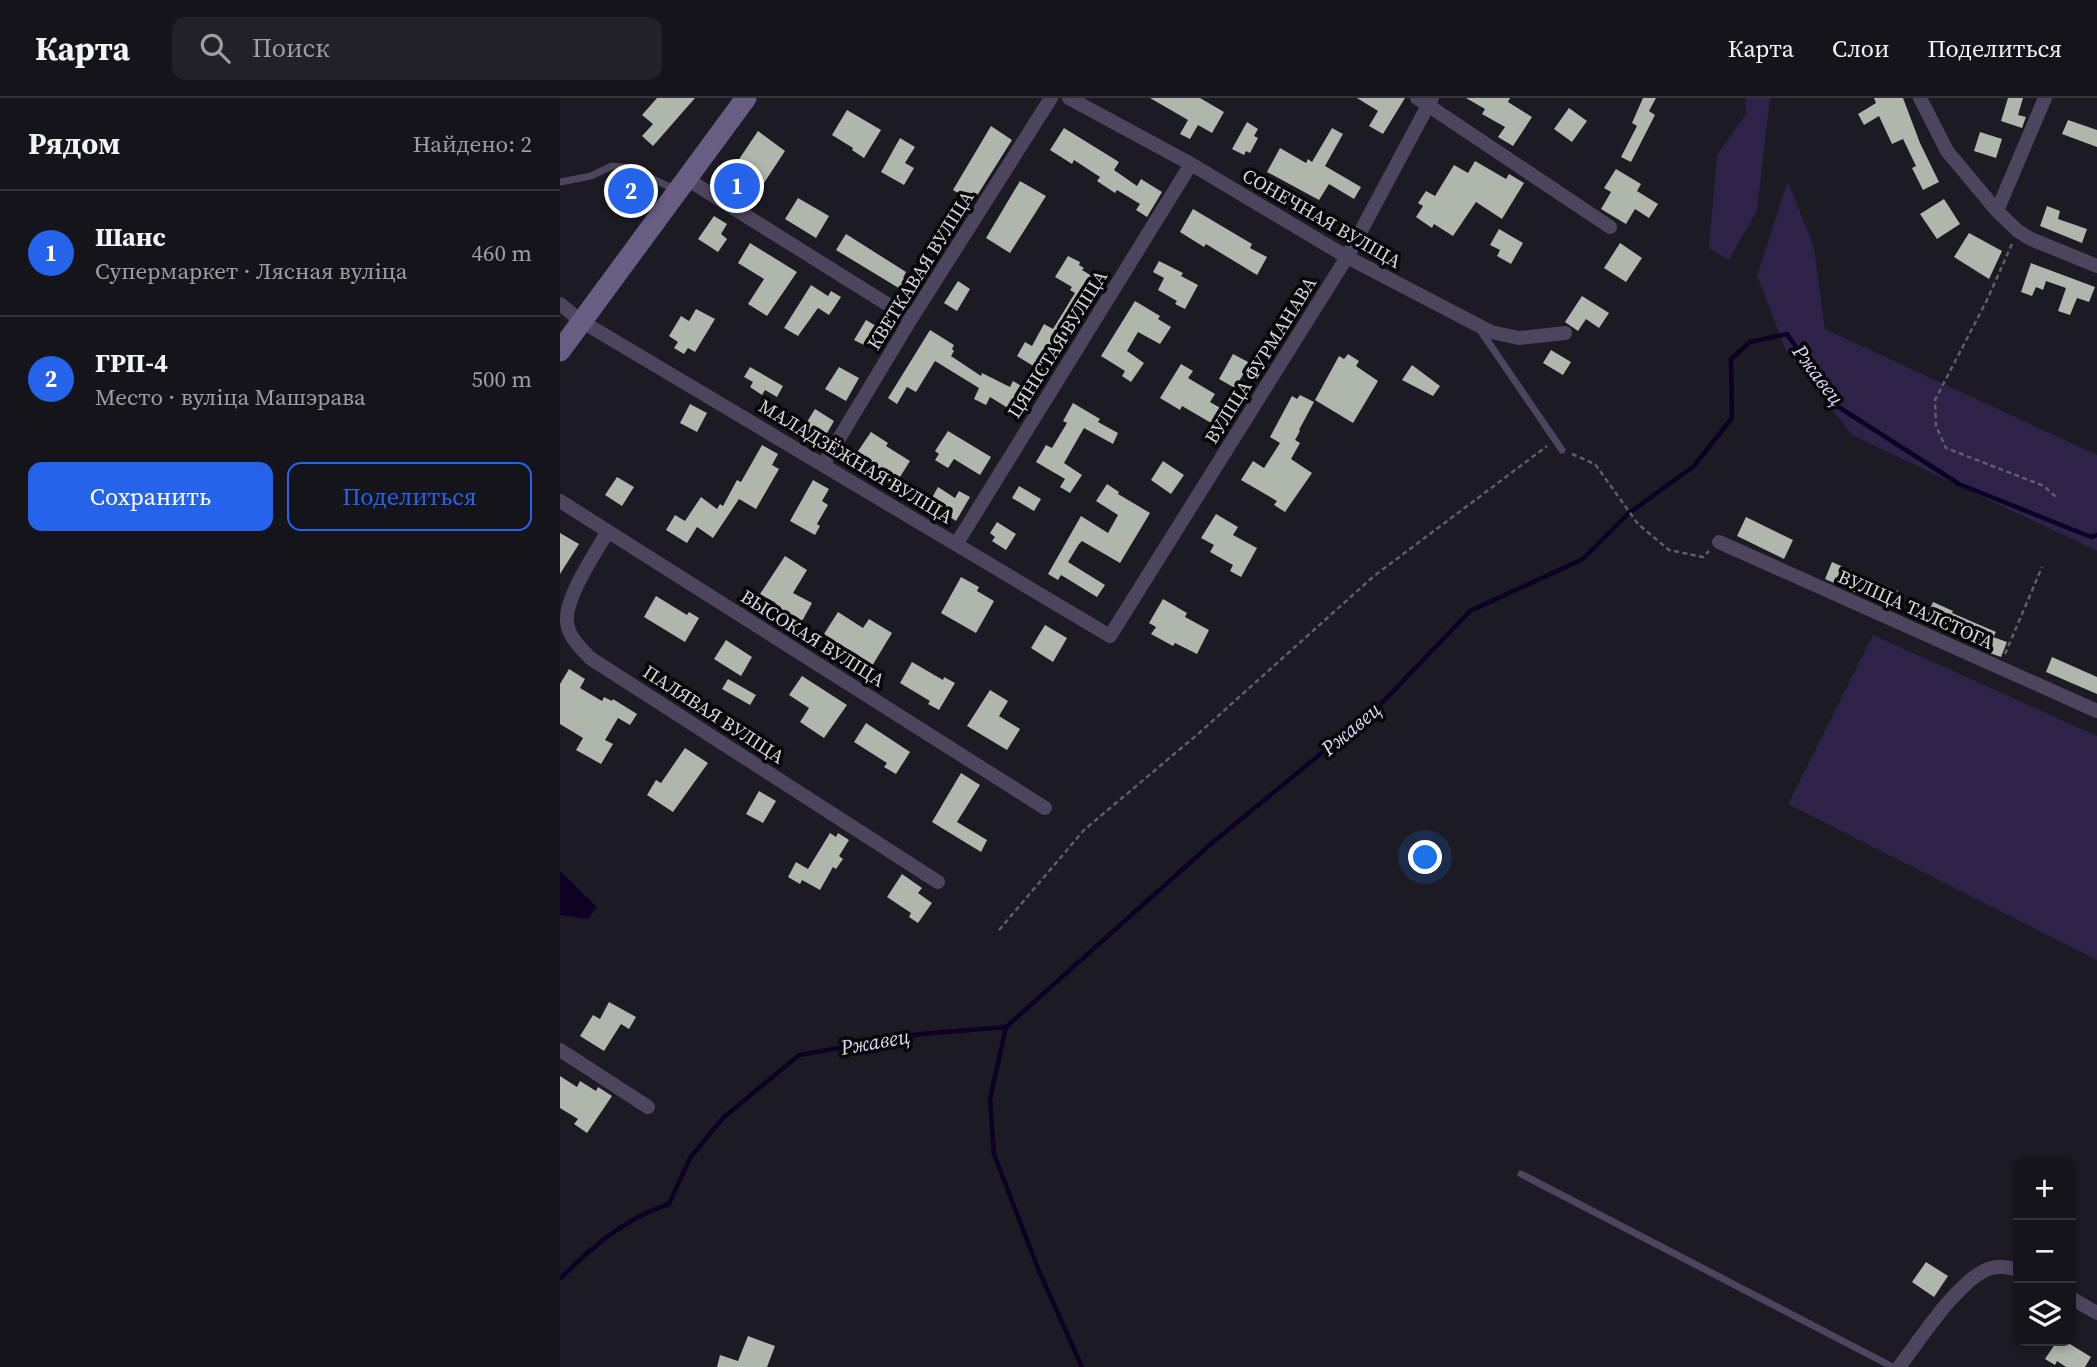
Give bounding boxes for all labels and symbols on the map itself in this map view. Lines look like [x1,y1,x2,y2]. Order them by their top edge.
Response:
pin: 1 [714,160,760,212]
street label: СОНЕЧНАЯ ВУЛІЦА [1238,162,1406,274]
pin: 2 [608,165,654,217]
street label: КВЕТКАВАЯ ВУЛІЦА [861,185,980,354]
street label: ЦЯНІСТАЯ ВУЛІЦА [1001,265,1113,423]
street label: ВУЛІЦА ФУРМАНАВА [1198,271,1322,449]
water label: Ржавец [1785,337,1851,411]
street label: МАЛАДЗЁЖНАЯ ВУЛІЦА [754,393,958,530]
street label: ВУЛІЦА ТАЛСТОГА [1834,563,1998,655]
street label: ВЫСОКАЯ ВУЛІЦА [736,583,890,693]
street label: ПАЛЯВАЯ ВУЛІЦА [638,659,790,770]
water label: Ржавец [1314,695,1387,763]
your location [1408,840,1442,874]
water label: Ржавец [837,1021,912,1062]

